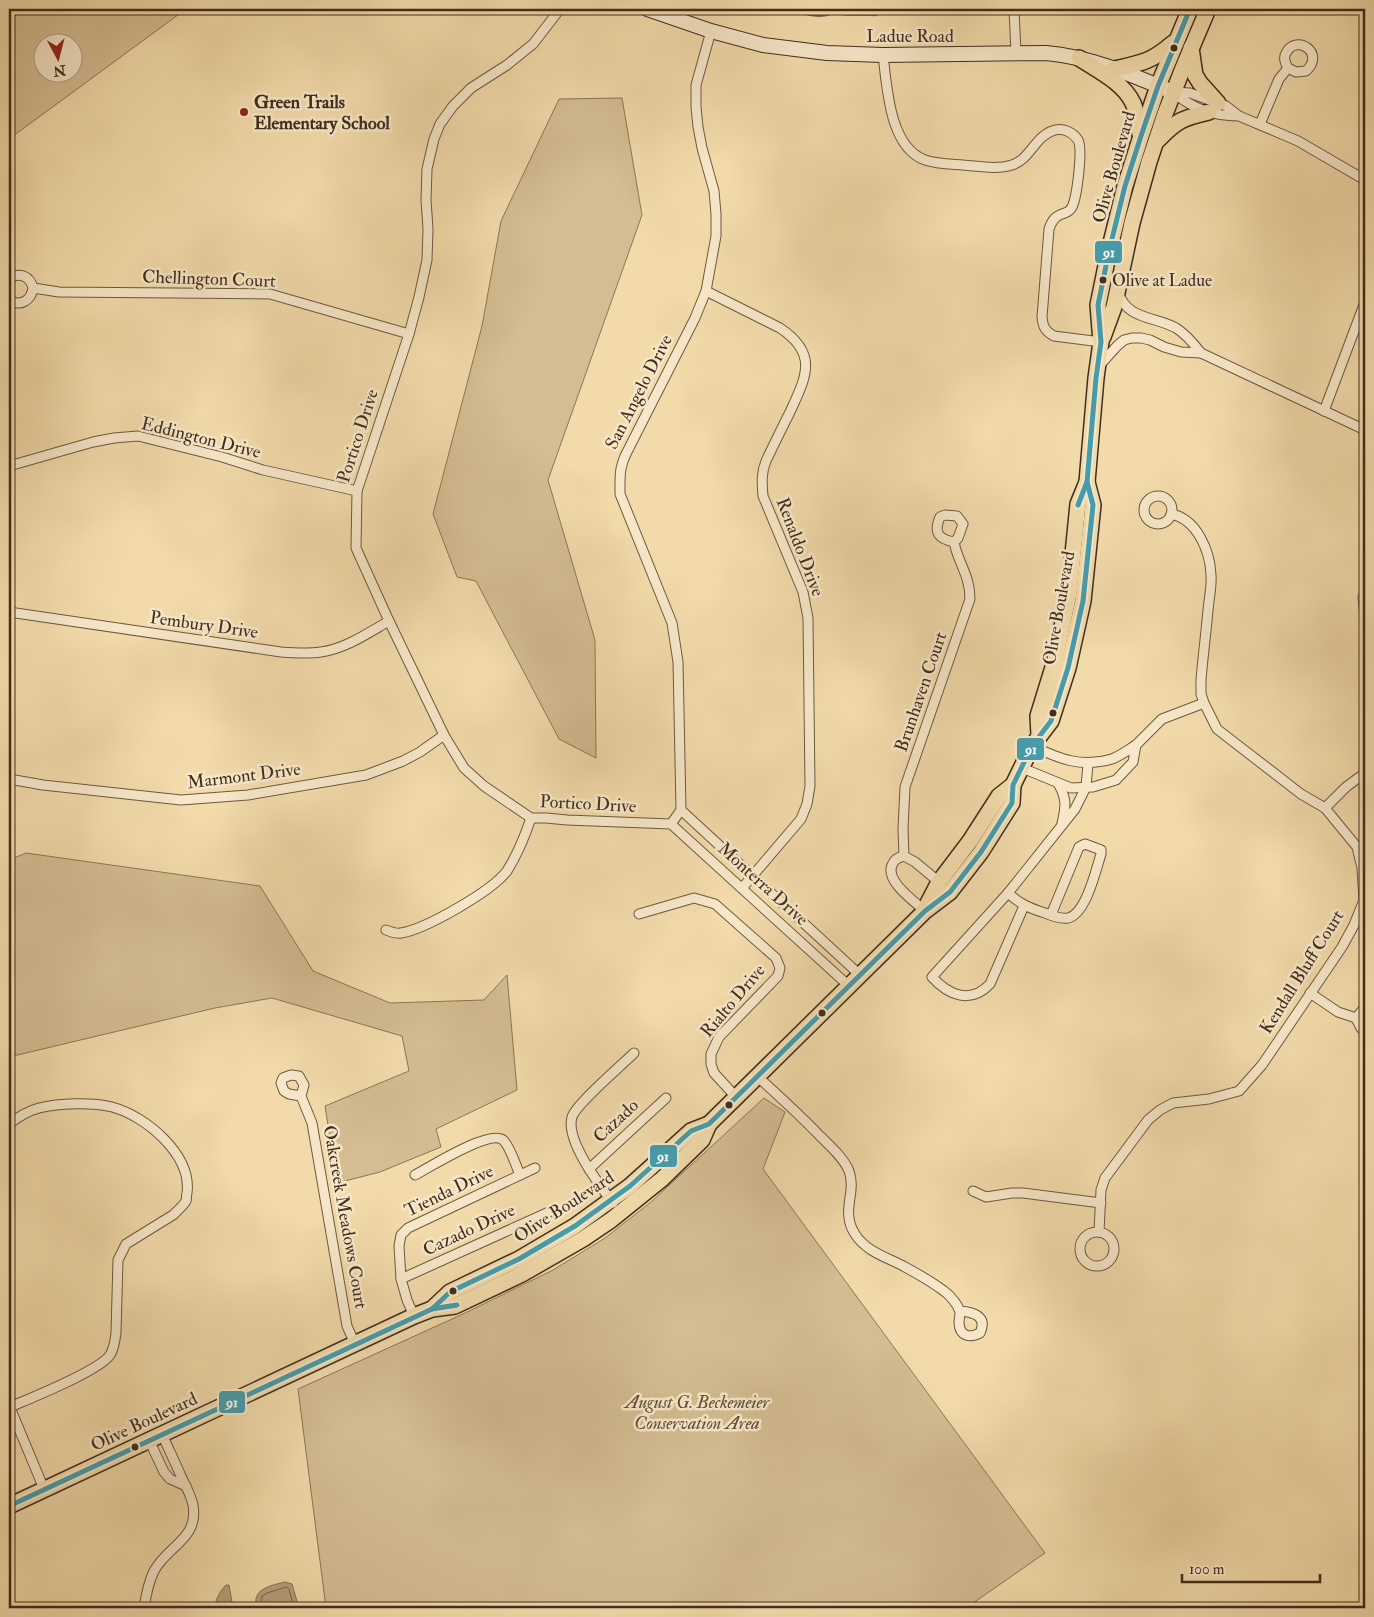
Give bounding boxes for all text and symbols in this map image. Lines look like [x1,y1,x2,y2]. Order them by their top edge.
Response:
street label: Ladue Road [866,25,954,48]
north arrow [32,32,82,82]
unlabelled marker [1169,43,1179,53]
text: N [52,61,68,80]
place label: Green Trails Elementary School [254,91,390,135]
marker: Green Trails Elementary School [238,106,250,118]
street label: Olive Boulevard [1087,108,1141,226]
line badge: 91 [1094,240,1123,264]
text: 91 [1101,244,1115,261]
street label: Chellington Court [142,265,276,293]
place label: Olive at Ladue [1112,270,1212,291]
marker: Olive at Ladue [1098,275,1108,285]
street label: San Angelo Drive [600,330,678,453]
street label: Portico Drive [332,386,384,486]
street label: Eddington Drive [139,412,264,464]
street label: Renaldo Drive [771,494,830,600]
street label: Olive Boulevard [1038,549,1080,667]
street label: Pembury Drive [148,606,260,644]
street label: Brunhaven Court [890,629,952,755]
unlabelled marker [1048,708,1058,718]
line badge: 91 [1016,737,1045,761]
text: 91 [1023,741,1037,758]
street label: Marmont Drive [186,758,302,794]
street label: Portico Drive [539,790,637,818]
street label: Monterra Drive [713,837,813,931]
street label: Kendall Bluff Court [1255,906,1349,1038]
street label: Rialto Drive [696,959,771,1042]
unlabelled marker [817,1008,827,1018]
street label: Cazado [588,1094,644,1148]
unlabelled marker [724,1100,734,1110]
street label: Oakcreek Meadows Court [318,1123,372,1311]
line badge: 91 [649,1144,678,1168]
text: 91 [655,1148,669,1165]
street label: Tienda Drive [401,1159,498,1222]
street label: Olive Boulevard [509,1166,619,1248]
street label: Cazado Drive [419,1198,519,1261]
unlabelled marker [448,1286,458,1296]
street label: Olive Boulevard [87,1387,201,1457]
line badge: 91 [218,1390,246,1414]
park label: August G. Beckemeier Conservation Area [623,1391,770,1435]
text: 91 [224,1394,238,1411]
unlabelled marker [130,1442,140,1452]
scale bar [1182,1552,1319,1584]
text: 100 m [1189,1560,1225,1579]

